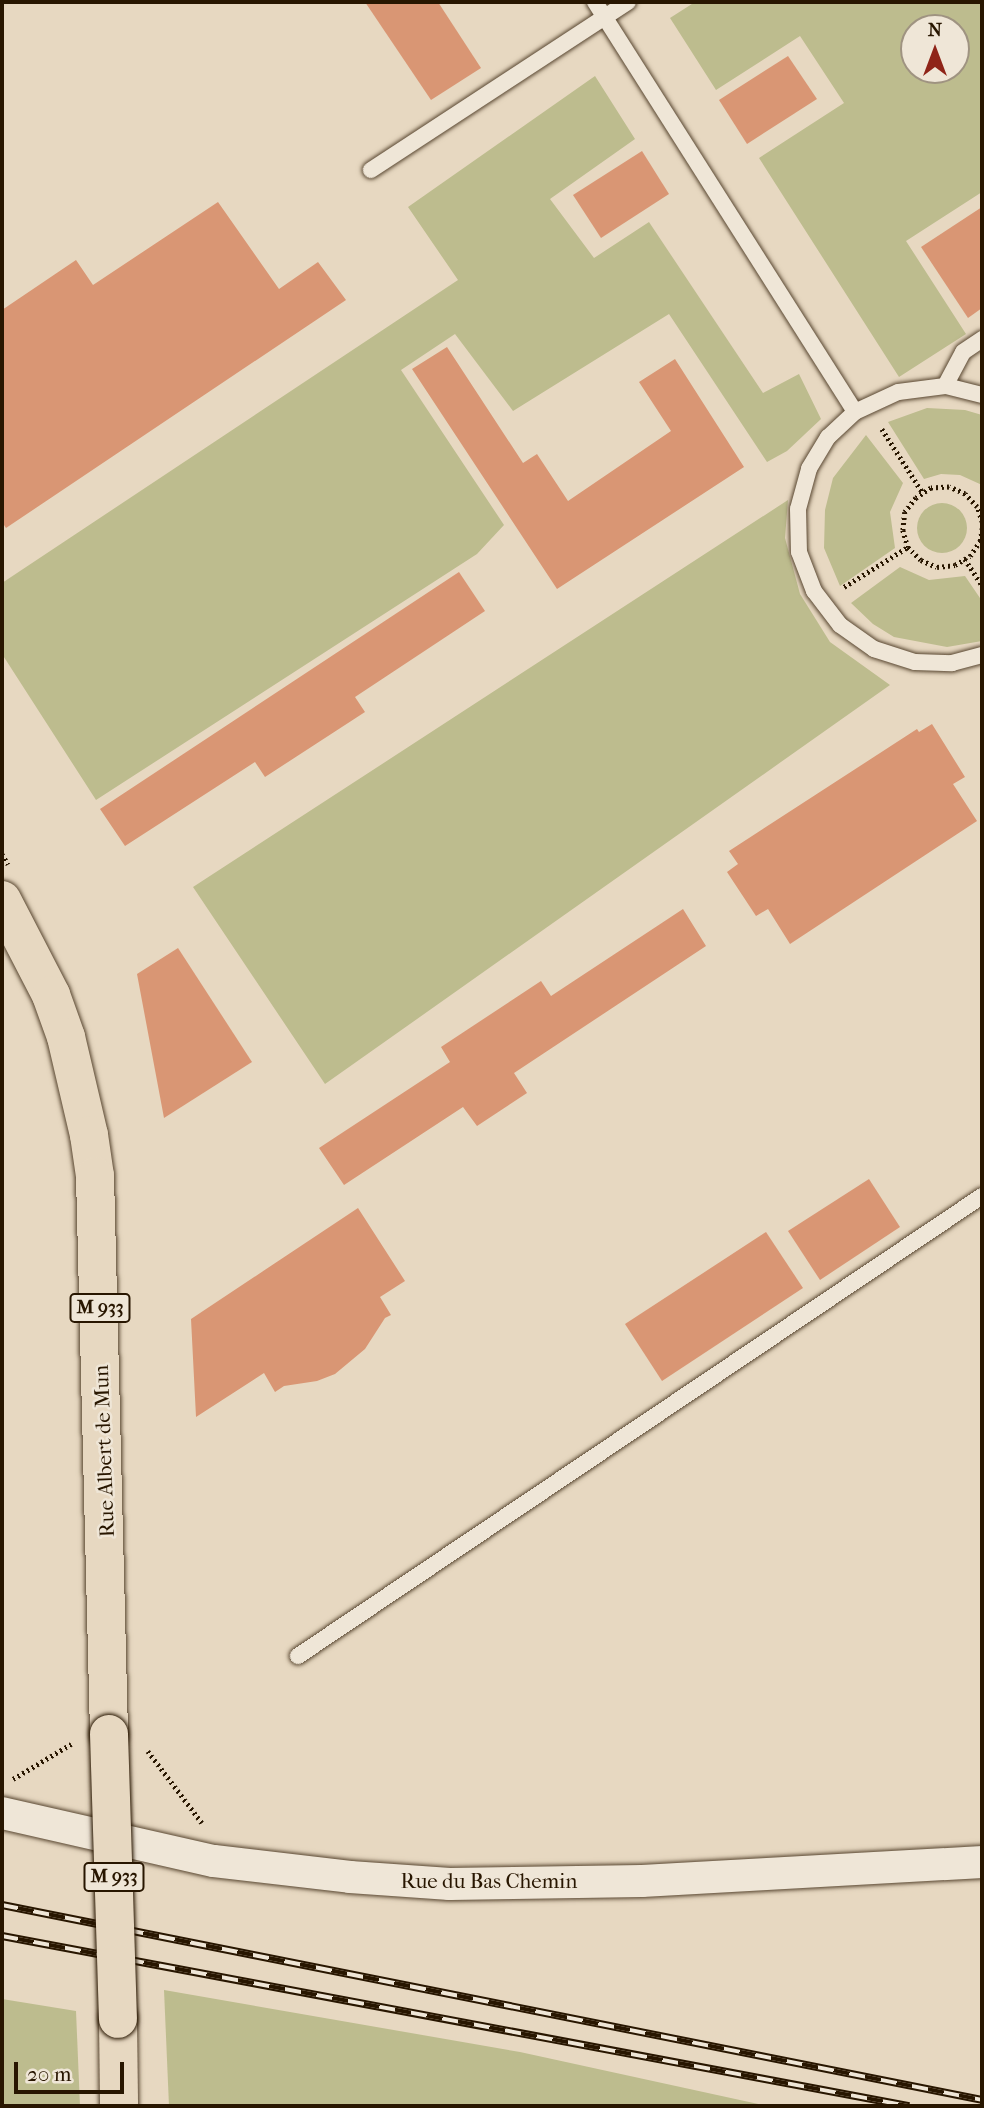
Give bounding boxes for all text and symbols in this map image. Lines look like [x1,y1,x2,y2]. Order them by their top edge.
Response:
north arrow [900,14,970,84]
text: N [928,19,942,41]
road number: M 933 [68,1292,132,1324]
street label: Rue Albert de Mun [88,1364,120,1538]
road number: M 933 [82,1862,146,1893]
street label: Rue du Bas Chemin [400,1868,578,1894]
scale bar [18,2048,128,2092]
text: 20 m [27,2062,71,2086]

